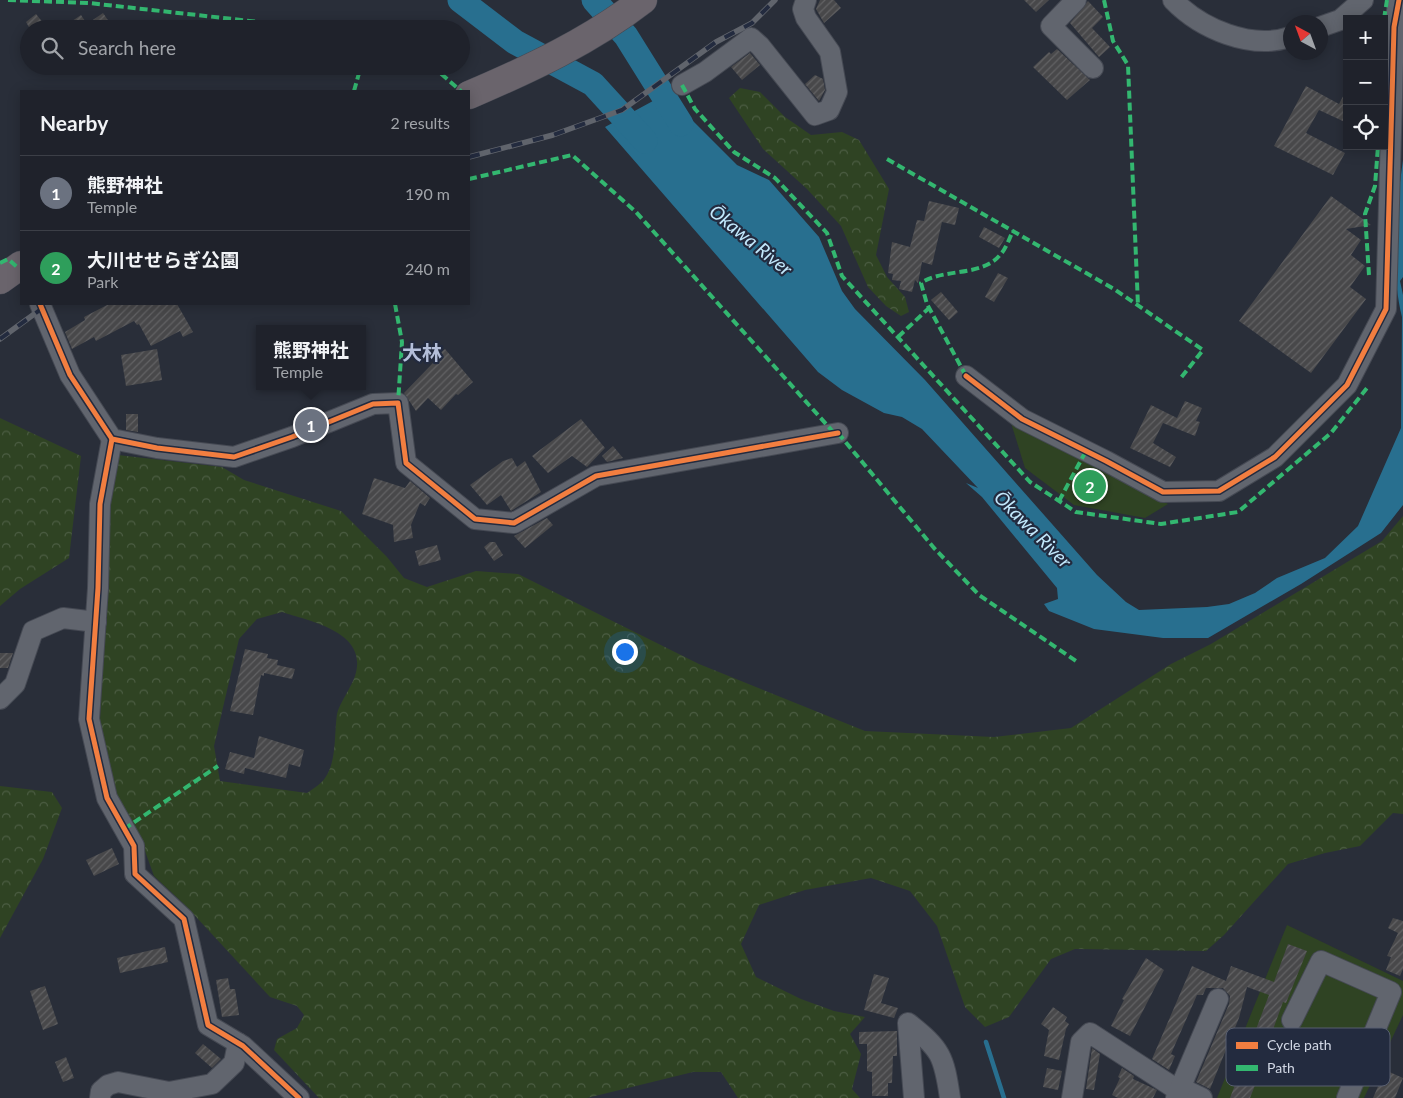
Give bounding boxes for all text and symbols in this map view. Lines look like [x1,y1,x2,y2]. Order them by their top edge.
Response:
north arrow [1283,15,1328,60]
map controls [1343,15,1388,150]
button: + [1343,15,1388,60]
search box [20,20,470,75]
icon: search [38,34,66,62]
text: Search here [78,36,176,59]
button: − [1343,60,1388,105]
button: locate [1343,105,1388,150]
text: Nearby [40,110,108,135]
text: 2 results [390,113,450,132]
text: 熊野神社 [87,173,163,196]
text: 1 [51,184,61,203]
text: 190 m [405,184,450,203]
text: Temple [87,197,137,216]
water label: Ōkawa River [705,199,798,280]
text: 大川せせらぎ公園 [87,248,239,271]
text: 2 [51,259,61,278]
text: 240 m [405,259,450,278]
text: Park [87,272,118,291]
popup [256,325,366,390]
text: 熊野神社 [273,338,349,361]
district label: 大林 [402,340,442,364]
text: Temple [273,362,323,381]
pin: 1 [295,406,327,444]
pin: 2 [1074,467,1106,505]
water label: Ōkawa River [990,485,1077,572]
your location [612,639,638,665]
legend [1226,1028,1390,1086]
text: Cycle path [1267,1036,1332,1053]
text: Path [1267,1059,1295,1076]

